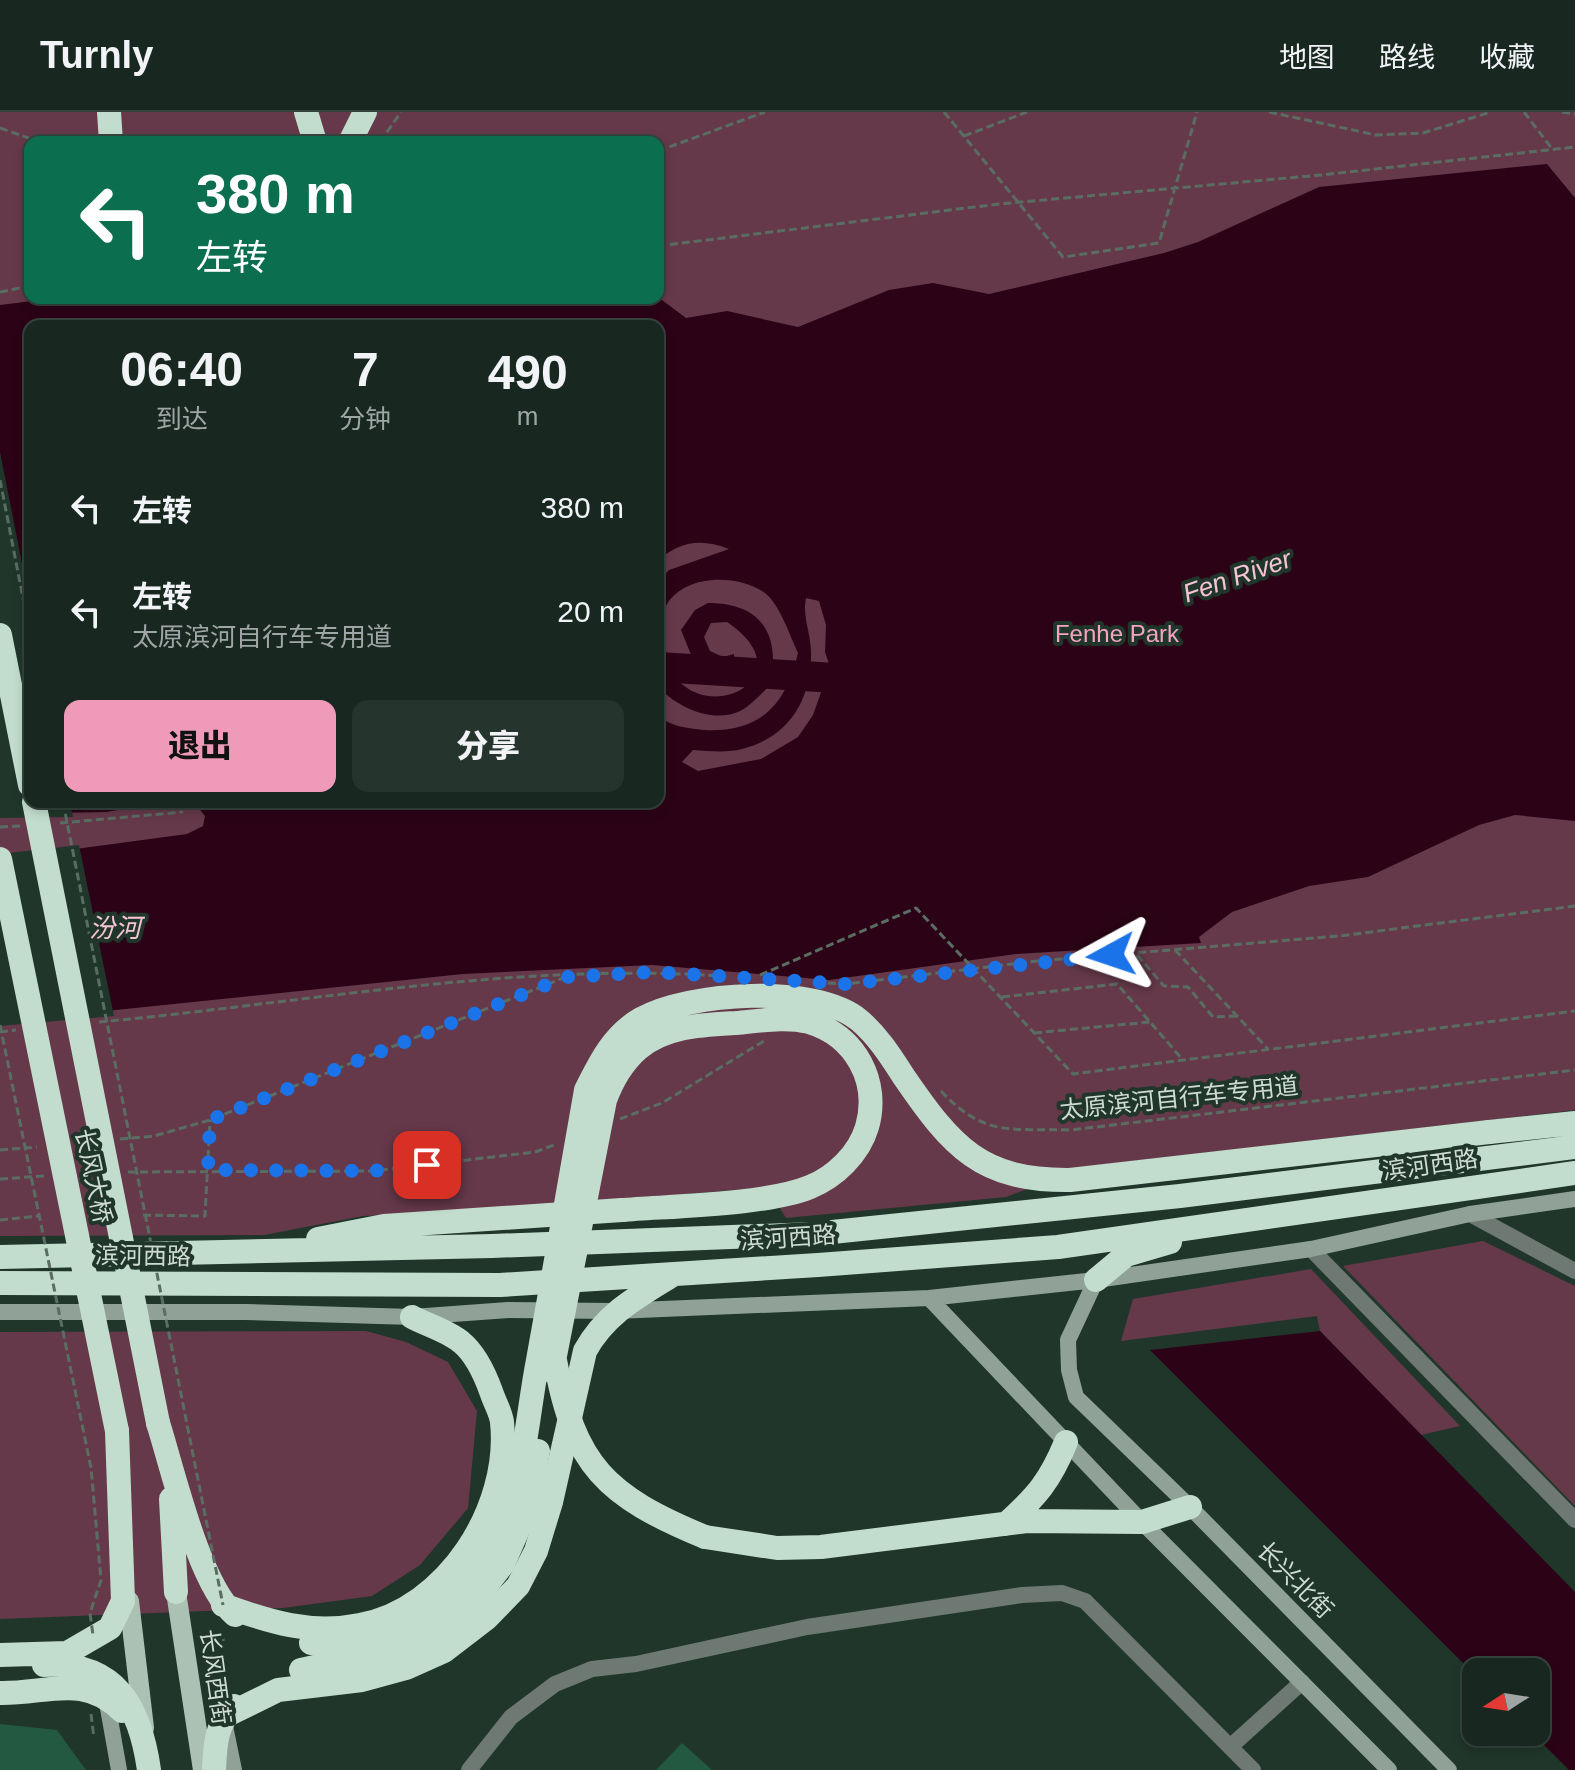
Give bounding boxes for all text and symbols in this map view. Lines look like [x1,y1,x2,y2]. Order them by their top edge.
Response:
text: Turnly [40,34,153,76]
text: 地图 [1279,42,1335,73]
text: 路线 [1379,42,1435,73]
text: 收藏 [1479,42,1535,73]
text: 380 m [196,162,355,225]
icon: left [64,168,168,272]
text: 左转 [196,237,268,278]
text: 06:40 [120,343,243,396]
text: 7 [352,343,379,396]
text: 490 [488,346,568,399]
text: m [517,401,539,431]
text: 到达 [156,404,208,434]
text: 分钟 [339,404,391,434]
icon: left [64,486,108,530]
text: 380 m [541,491,624,524]
text: 左转 [132,494,192,527]
water label: Fen River [1179,543,1296,609]
text: 左转 [132,580,192,613]
icon: left [64,590,108,634]
text: 20 m [557,595,624,628]
park label: Fenhe Park [1055,620,1180,647]
text: 太原滨河自行车专用道 [132,622,392,652]
button: 退出 [64,700,336,792]
button: 分享 [352,700,624,792]
water label: 汾河 [89,913,146,943]
position arrow [1069,913,1153,997]
street label: 太原滨河自行车专用道 [1058,1072,1300,1123]
street label: 长风大桥 [70,1126,117,1226]
pin [393,1131,461,1199]
icon: arrive [405,1143,449,1187]
street label: 滨河西路 [1381,1144,1479,1185]
street label: 滨河西路 [739,1221,837,1254]
street label: 滨河西路 [95,1241,191,1270]
street label: 长兴北街 [1252,1536,1339,1623]
street label: 长风西街 [195,1628,236,1726]
north arrow [1462,1658,1550,1746]
map controls [1462,1658,1550,1746]

